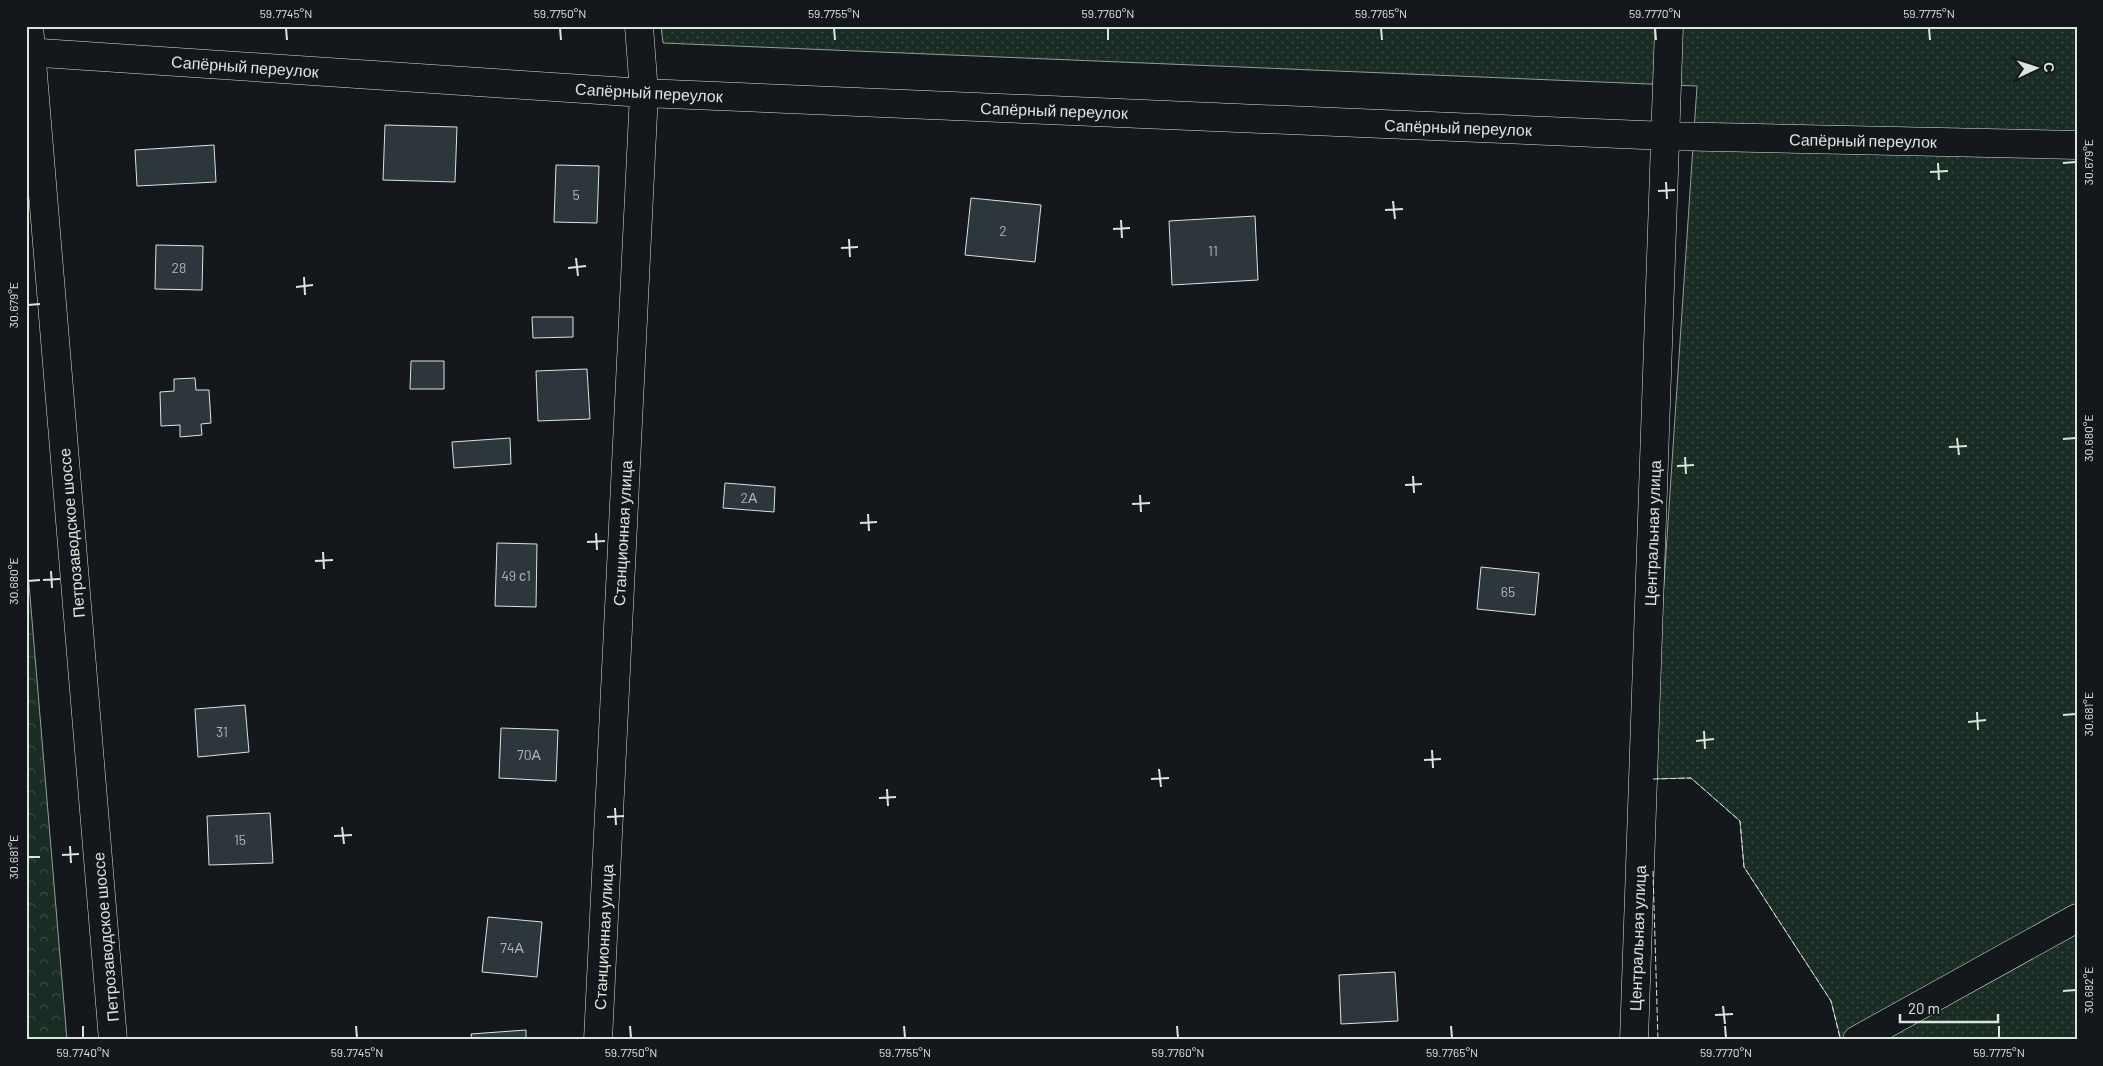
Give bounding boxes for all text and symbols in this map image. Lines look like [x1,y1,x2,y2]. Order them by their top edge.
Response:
text: 59.7745°N [260,6,312,20]
text: 59.7750°N [534,6,586,20]
text: 59.7755°N [808,6,860,20]
text: 59.7760°N [1082,6,1134,20]
text: 59.7765°N [1355,6,1407,20]
text: 59.7770°N [1629,6,1681,20]
text: 59.7775°N [1903,6,1955,20]
north arrow [2010,42,2060,92]
street label: Сапёрный переулок [171,51,320,81]
text: С [2041,61,2058,73]
street label: Сапёрный переулок [575,79,724,105]
street label: Сапёрный переулок [980,98,1129,122]
street label: Сапёрный переулок [1384,115,1533,139]
street label: Сапёрный переулок [1789,129,1938,151]
text: 30.679°E [2081,139,2095,185]
house number: 5 [572,186,580,203]
house number: 2 [999,222,1007,239]
house number: 11 [1208,242,1218,259]
house number: 28 [172,259,186,276]
text: 30.679°E [6,282,20,328]
text: 30.680°E [2081,414,2095,462]
street label: Петрозаводское шоссе [54,447,88,619]
street label: Станционная улица [609,460,635,606]
street label: Центральная улица [1640,460,1664,606]
house number: 2А [741,489,758,506]
text: 30.680°E [6,557,20,605]
house number: 49 с1 [501,567,531,584]
house number: 65 [1501,583,1515,600]
text: 30.681°E [2081,692,2095,736]
house number: 31 [216,723,228,740]
house number: 70А [517,746,542,763]
house number: 15 [234,831,246,848]
text: 30.681°E [6,835,20,879]
street label: Петрозаводское шоссе [88,851,122,1023]
street label: Станционная улица [590,864,616,1010]
street label: Центральная улица [1625,865,1649,1011]
house number: 74А [500,939,524,956]
text: 30.682°E [2081,967,2095,1014]
scale bar [1900,991,1998,1023]
text: 20 m [1908,999,1940,1017]
text: 59.7740°N [56,1045,110,1059]
text: 59.7745°N [331,1045,383,1059]
text: 59.7750°N [605,1045,657,1059]
text: 59.7755°N [879,1045,931,1059]
text: 59.7760°N [1152,1045,1204,1059]
text: 59.7765°N [1426,1045,1478,1059]
text: 59.7770°N [1700,1045,1752,1059]
text: 59.7775°N [1973,1045,2025,1059]

